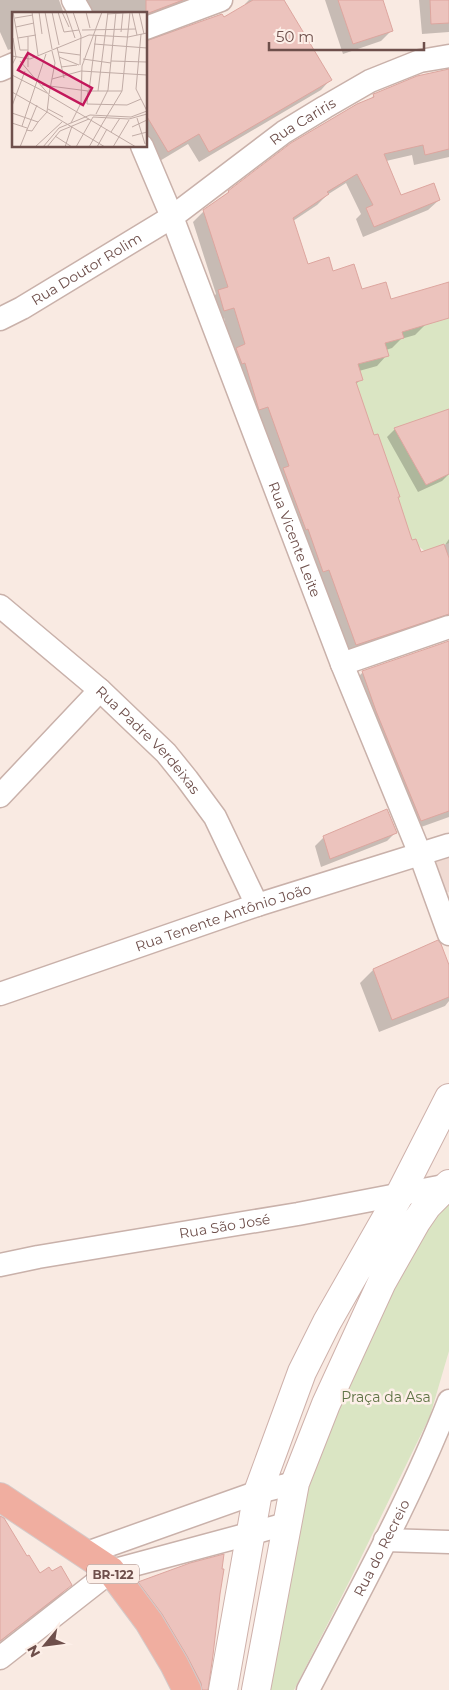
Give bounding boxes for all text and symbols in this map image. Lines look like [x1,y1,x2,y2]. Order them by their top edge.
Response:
inset map [12,12,148,148]
scale bar [269,20,424,52]
text: 50 m [276,27,314,46]
street label: Rua Cariris [266,94,339,149]
street label: Rua Doutor Rolim [28,228,145,309]
street label: Rua Vicente Leite [264,479,325,600]
street label: Rua Padre Verdeixas [92,682,204,798]
street label: Rua Tenente Antônio João [133,880,314,955]
street label: Rua São José [178,1210,271,1243]
park label: Praça da Asa [341,1388,431,1406]
street label: Rua do Recreio [350,1496,414,1600]
road number: BR-122 [87,1565,139,1584]
north arrow [20,1620,70,1670]
text: N [23,1642,44,1661]

